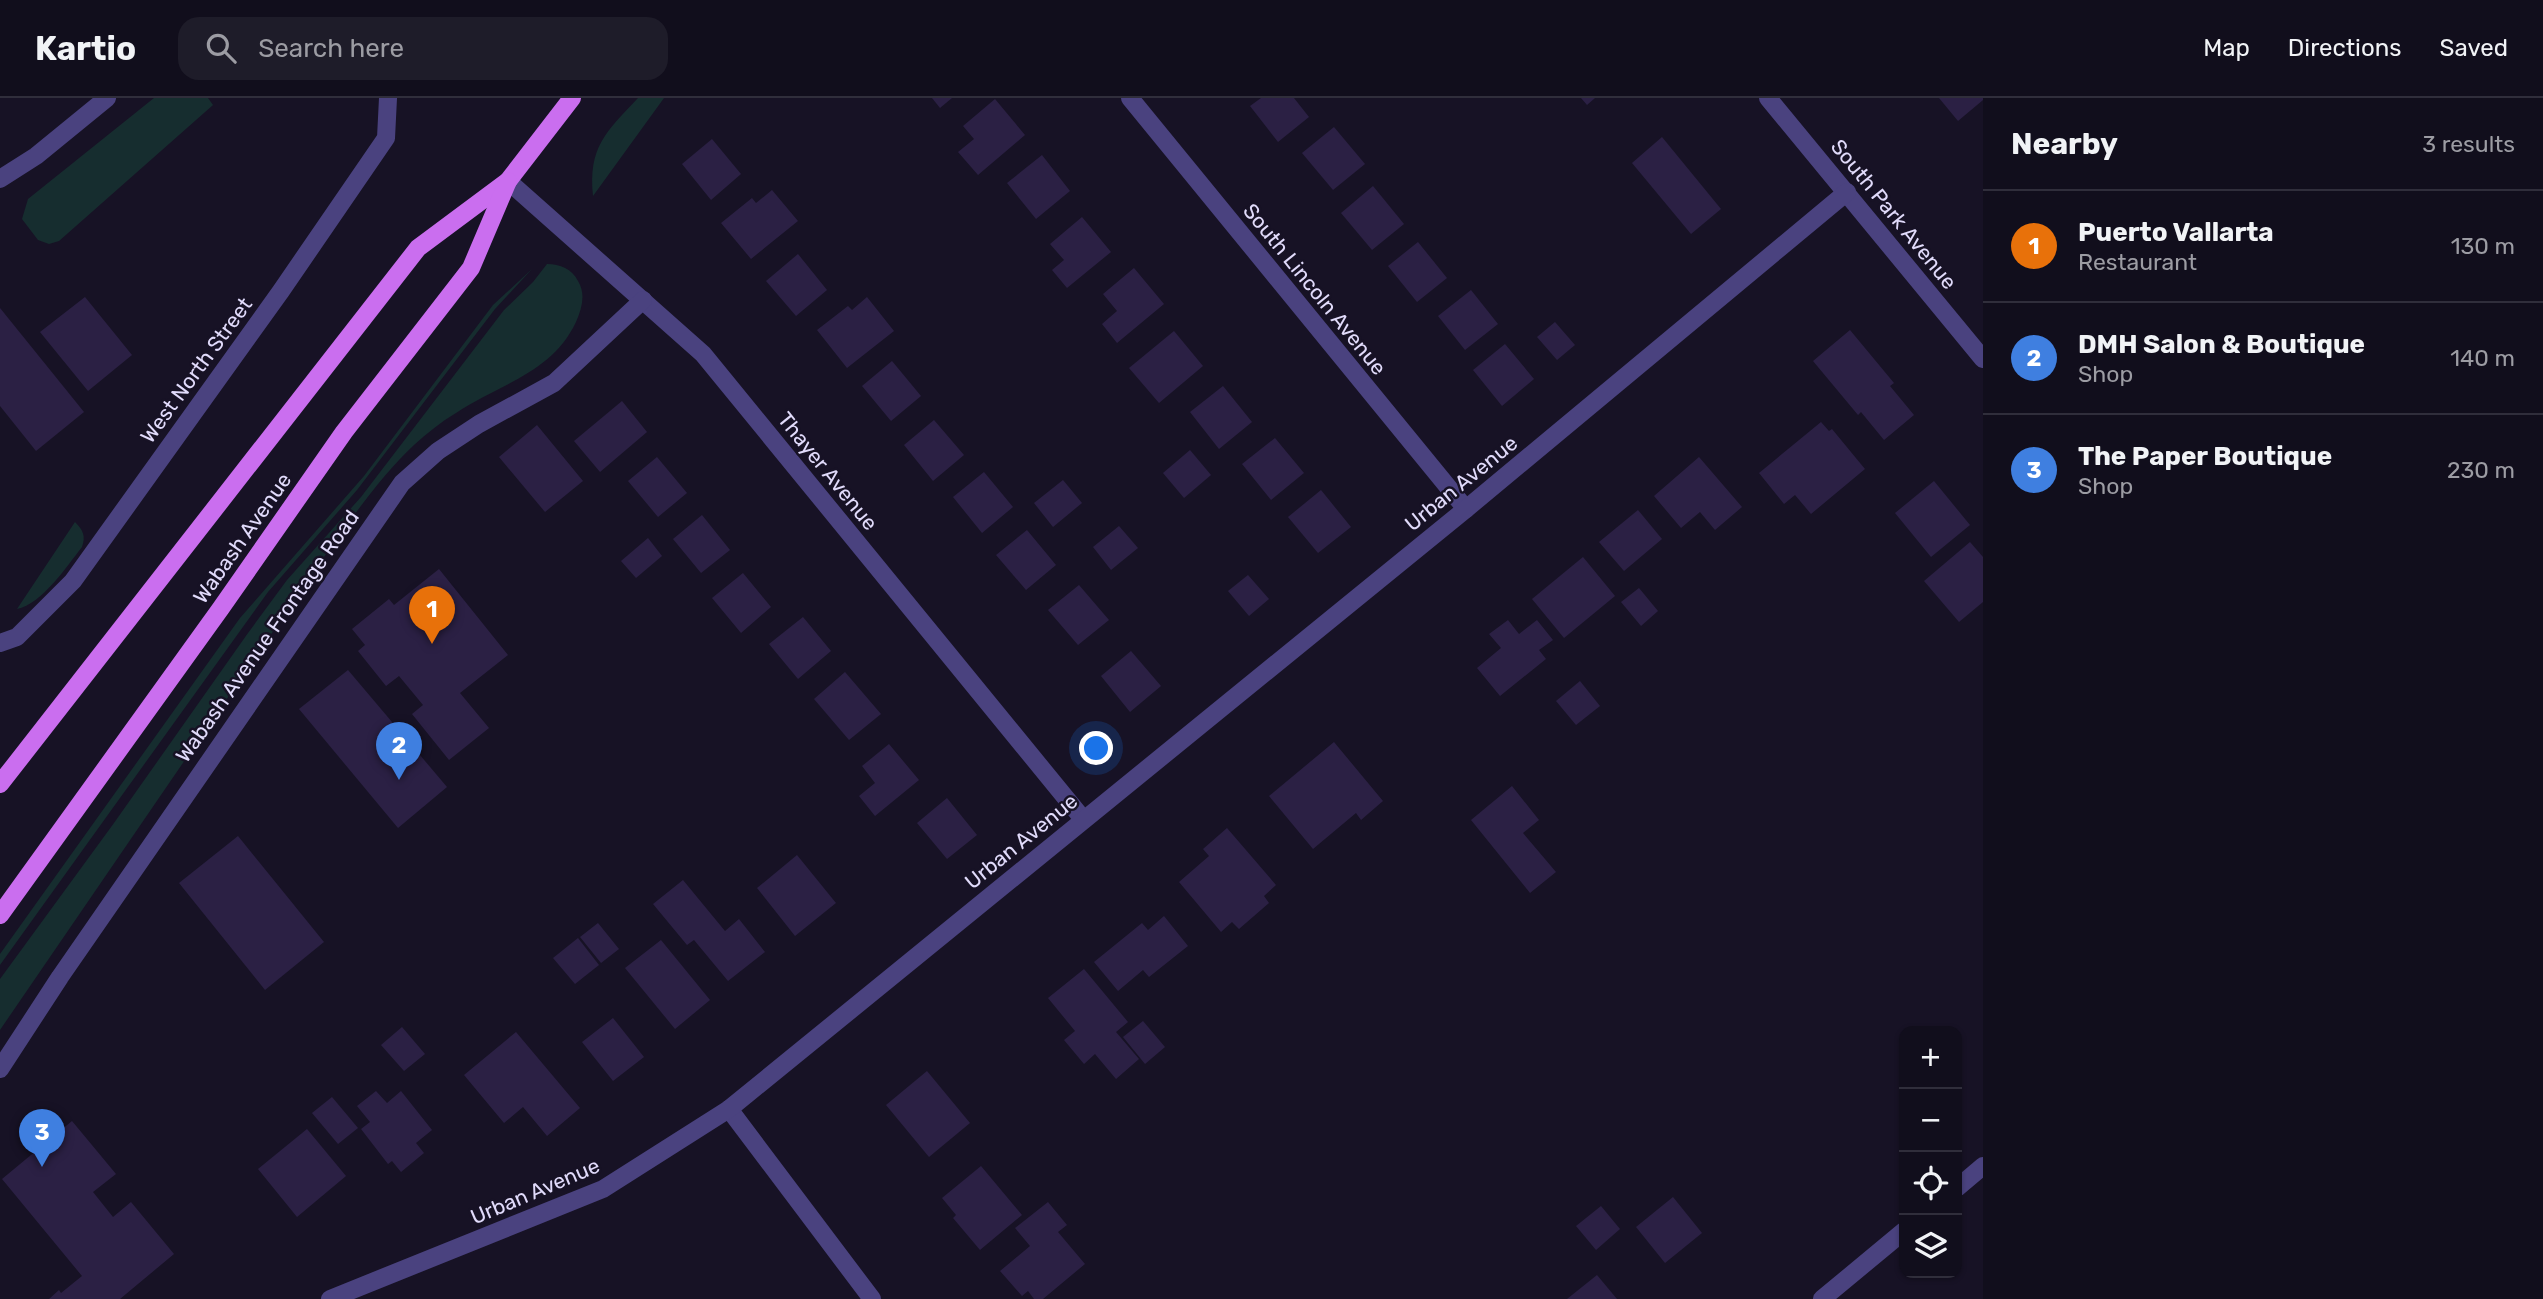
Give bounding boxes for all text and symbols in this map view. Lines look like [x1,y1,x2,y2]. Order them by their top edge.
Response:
search box [178,17,668,80]
text: Kartio [35,29,136,68]
icon: search [202,29,240,67]
text: Search here [258,33,404,64]
text: Map [2203,34,2250,62]
text: Directions [2288,34,2401,62]
text: Saved [2439,34,2508,62]
text: Nearby [2011,126,2118,162]
text: 3 results [2422,130,2515,158]
street label: South Park Avenue [1826,134,1962,294]
street label: South Lincoln Avenue [1238,198,1392,380]
text: Puerto Vallarta [2078,217,2274,248]
text: 1 [2028,232,2040,260]
text: 130 m [2451,232,2515,260]
text: Restaurant [2078,248,2197,276]
street label: West North Street [135,292,257,448]
text: DMH Salon & Boutique [2078,329,2365,360]
text: 2 [2027,344,2041,372]
text: 140 m [2450,344,2515,372]
text: Shop [2078,360,2133,388]
street label: Thayer Avenue [773,407,883,535]
street label: Urban Avenue [1400,430,1522,536]
text: The Paper Boutique [2078,441,2332,472]
text: 3 [2026,456,2042,484]
text: 230 m [2447,456,2515,484]
street label: Wabash Avenue [188,468,296,608]
text: Shop [2078,472,2133,500]
street label: Wabash Avenue Frontage Road [170,505,364,767]
pin: 1 [409,586,455,644]
pin: 2 [376,722,422,780]
your location [1079,731,1113,765]
street label: Urban Avenue [960,788,1082,894]
map controls [1899,1026,1962,1278]
button: + [1899,1026,1962,1089]
button: − [1899,1089,1962,1152]
pin: 3 [19,1109,65,1167]
button: locate [1899,1152,1962,1215]
street label: Urban Avenue [467,1153,603,1229]
button: layers [1899,1215,1962,1278]

